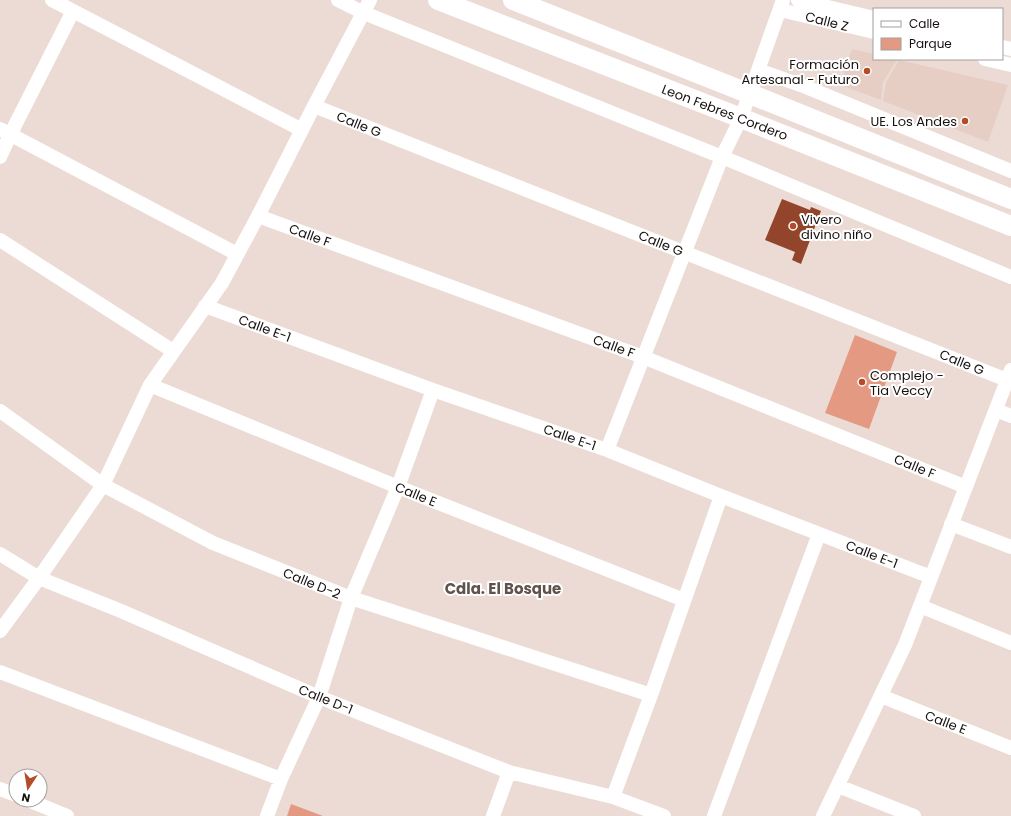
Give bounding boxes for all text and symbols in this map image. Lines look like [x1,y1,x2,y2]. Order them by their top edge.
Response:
street label: Calle Z [803,7,850,36]
legend [873,8,1003,60]
text: Calle [909,15,940,32]
text: Parque [909,35,952,52]
place label: Formación Artesanal - Futuro [742,55,859,89]
marker: Formación Artesanal - Futuro [862,66,872,76]
street label: Leon Febres Cordero [659,80,791,145]
street label: Calle G [334,107,384,142]
place label: UE. Los Andes [870,112,957,131]
marker: UE. Los Andes [960,116,970,126]
place label: Vivero divino niño [801,210,872,244]
street label: Calle F [286,219,334,252]
marker: Vivero divino niño [788,221,798,231]
street label: Calle G [636,226,686,261]
street label: Calle E-1 [236,310,294,347]
street label: Calle F [590,330,638,363]
street label: Calle G [937,345,987,380]
place label: Complejo - Tia Veccy [870,366,944,400]
marker: Complejo - Tia Veccy [857,377,867,387]
street label: Calle E-1 [541,420,599,455]
street label: Calle F [891,450,939,484]
street label: Calle E [392,478,440,511]
street label: Calle E-1 [843,536,901,573]
street label: Calle D-2 [280,563,343,604]
district label: Cdla. El Bosque [445,578,561,599]
street label: Calle D-1 [296,680,356,719]
street label: Calle E [922,706,969,739]
north arrow [8,768,48,808]
text: N [20,789,32,806]

